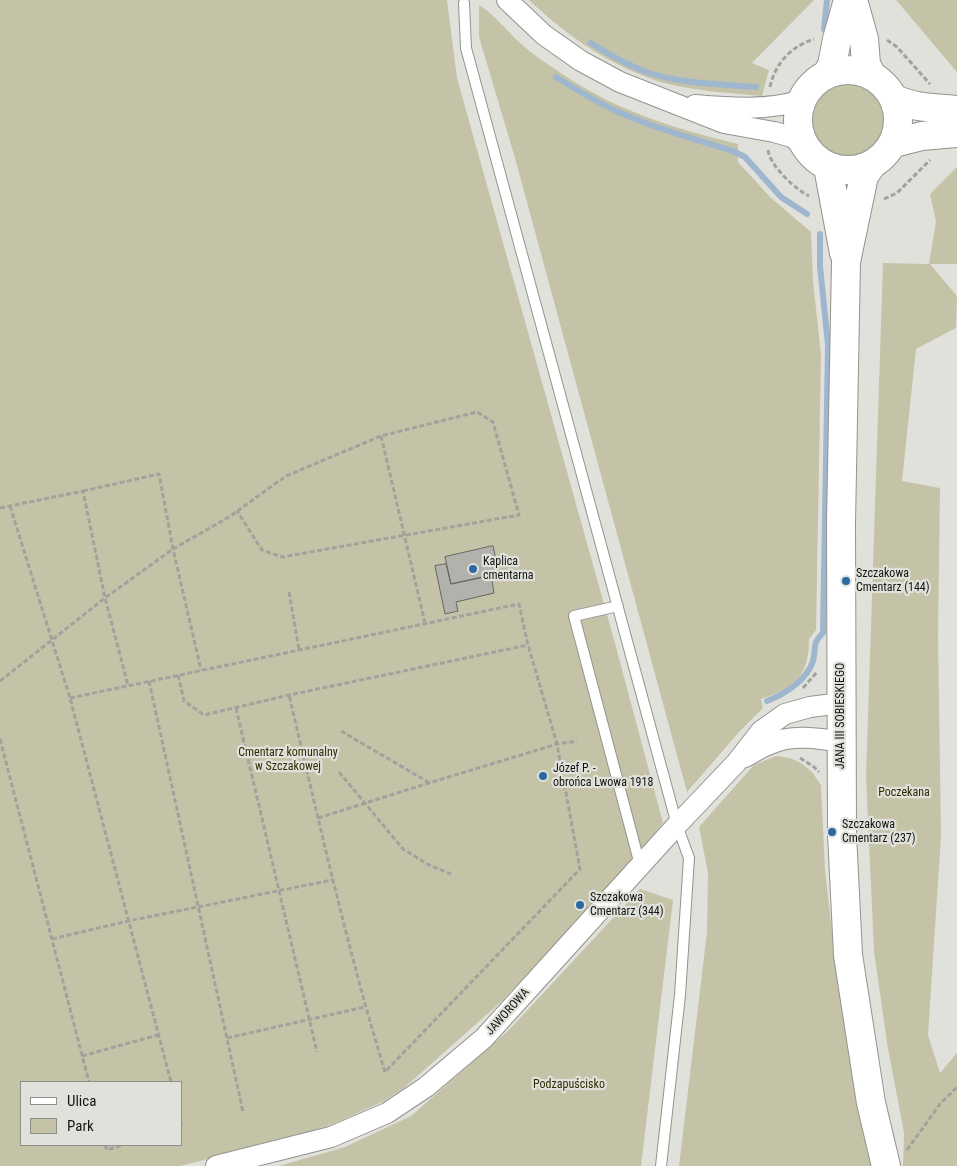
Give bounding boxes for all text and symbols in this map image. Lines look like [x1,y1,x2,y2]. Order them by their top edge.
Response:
place label: Kaplica cmentarna [483,555,534,583]
marker: Kaplica cmentarna [467,563,479,575]
place label: Szczakowa Cmentarz (144) [856,567,930,595]
marker: Szczakowa Cmentarz (144) [840,575,852,587]
street label: JANA III SOBIESKIEGO [834,663,848,769]
park label: Cmentarz komunalny w Szczakowej [238,746,338,774]
place label: Józef P. - obrońca Lwowa 1918 [553,762,653,790]
marker: Józef P. - obrońca Lwowa 1918 [537,770,549,782]
park label: Poczekana [878,786,930,800]
place label: Szczakowa Cmentarz (237) [842,818,916,846]
marker: Szczakowa Cmentarz (237) [826,826,838,838]
place label: Szczakowa Cmentarz (344) [590,891,664,919]
marker: Szczakowa Cmentarz (344) [574,899,586,911]
street label: JAWOROWA [483,986,533,1038]
park label: Podzapuścisko [533,1078,605,1092]
legend [20,1081,182,1146]
text: Ulica [67,1092,96,1110]
text: Park [67,1117,94,1135]

